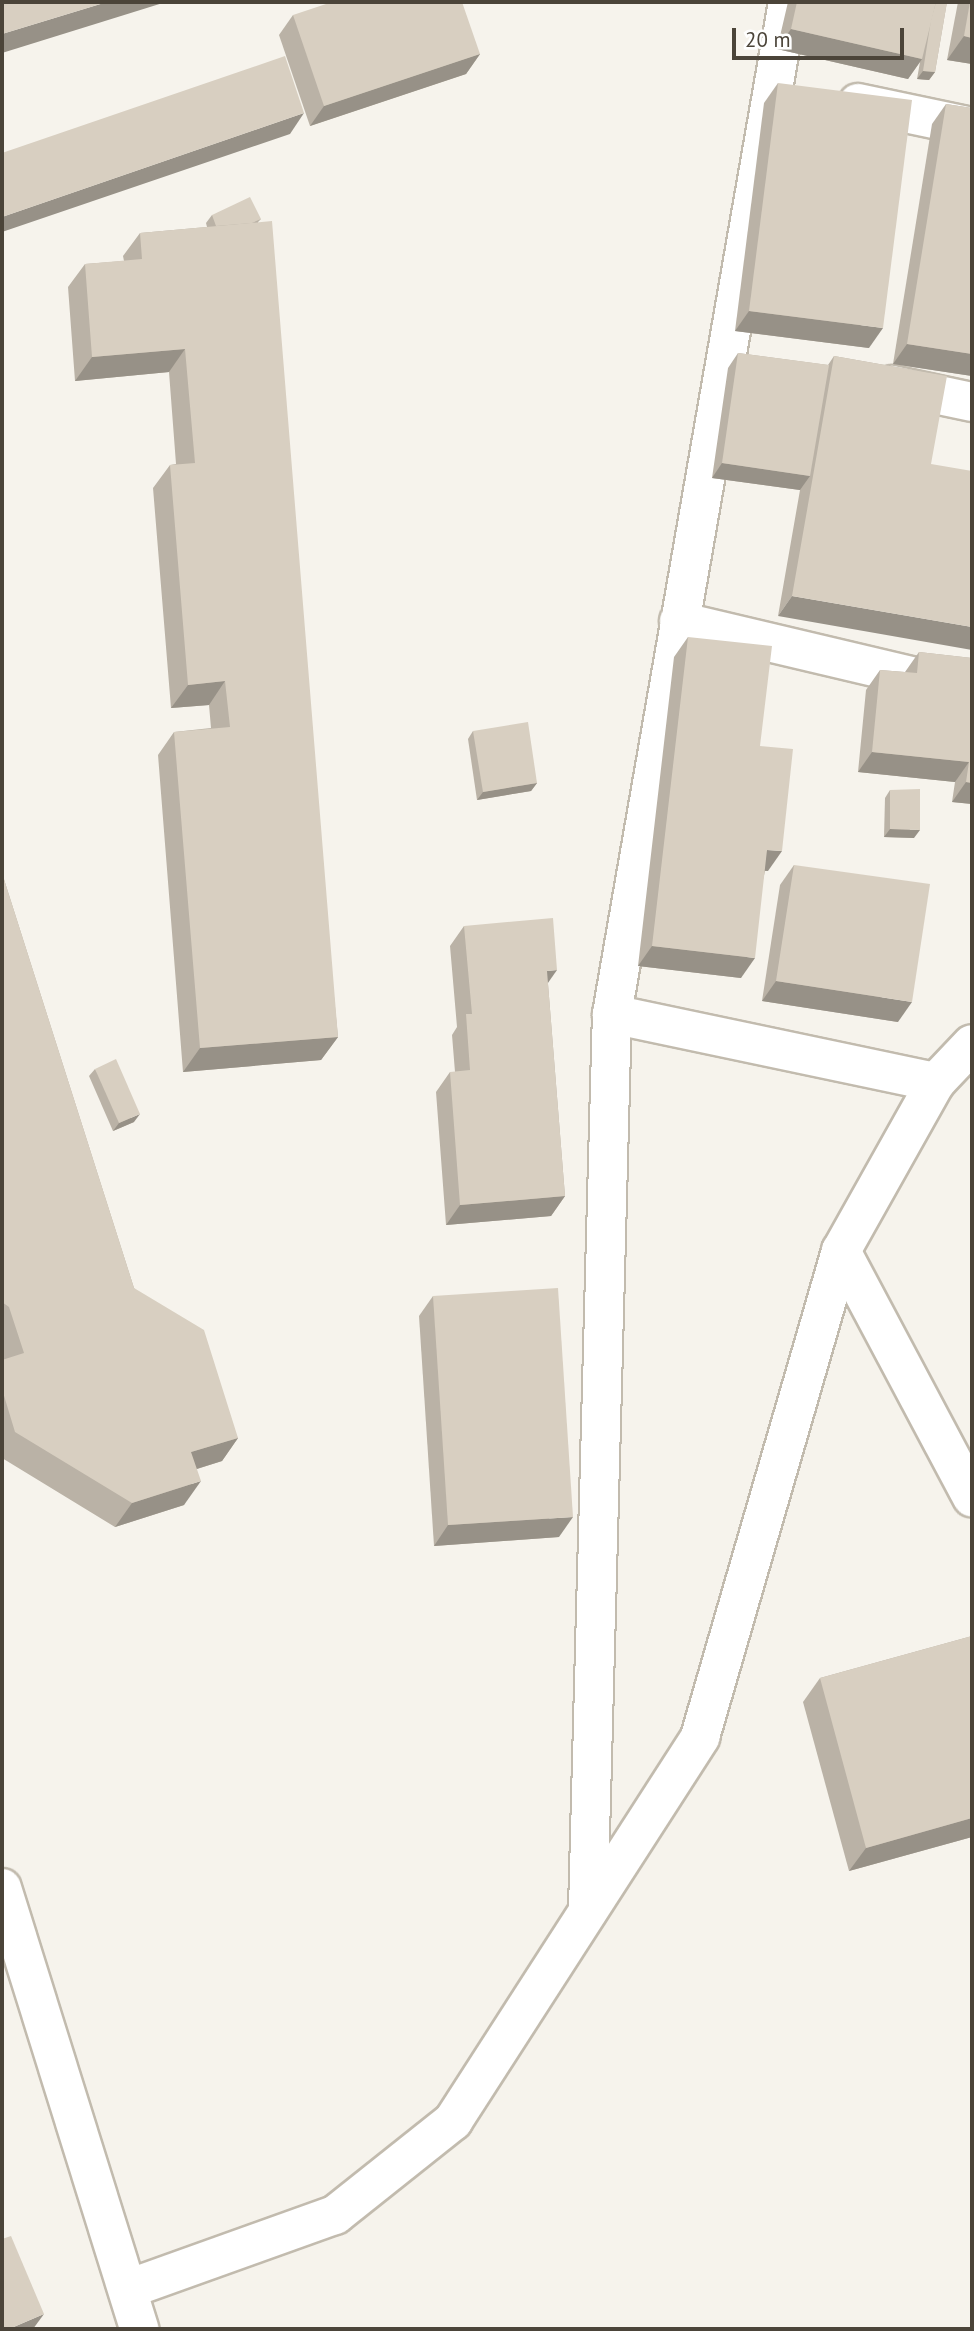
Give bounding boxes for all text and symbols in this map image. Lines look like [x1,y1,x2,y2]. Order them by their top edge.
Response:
scale bar [736,14,908,58]
text: 20 m [745,26,791,53]

